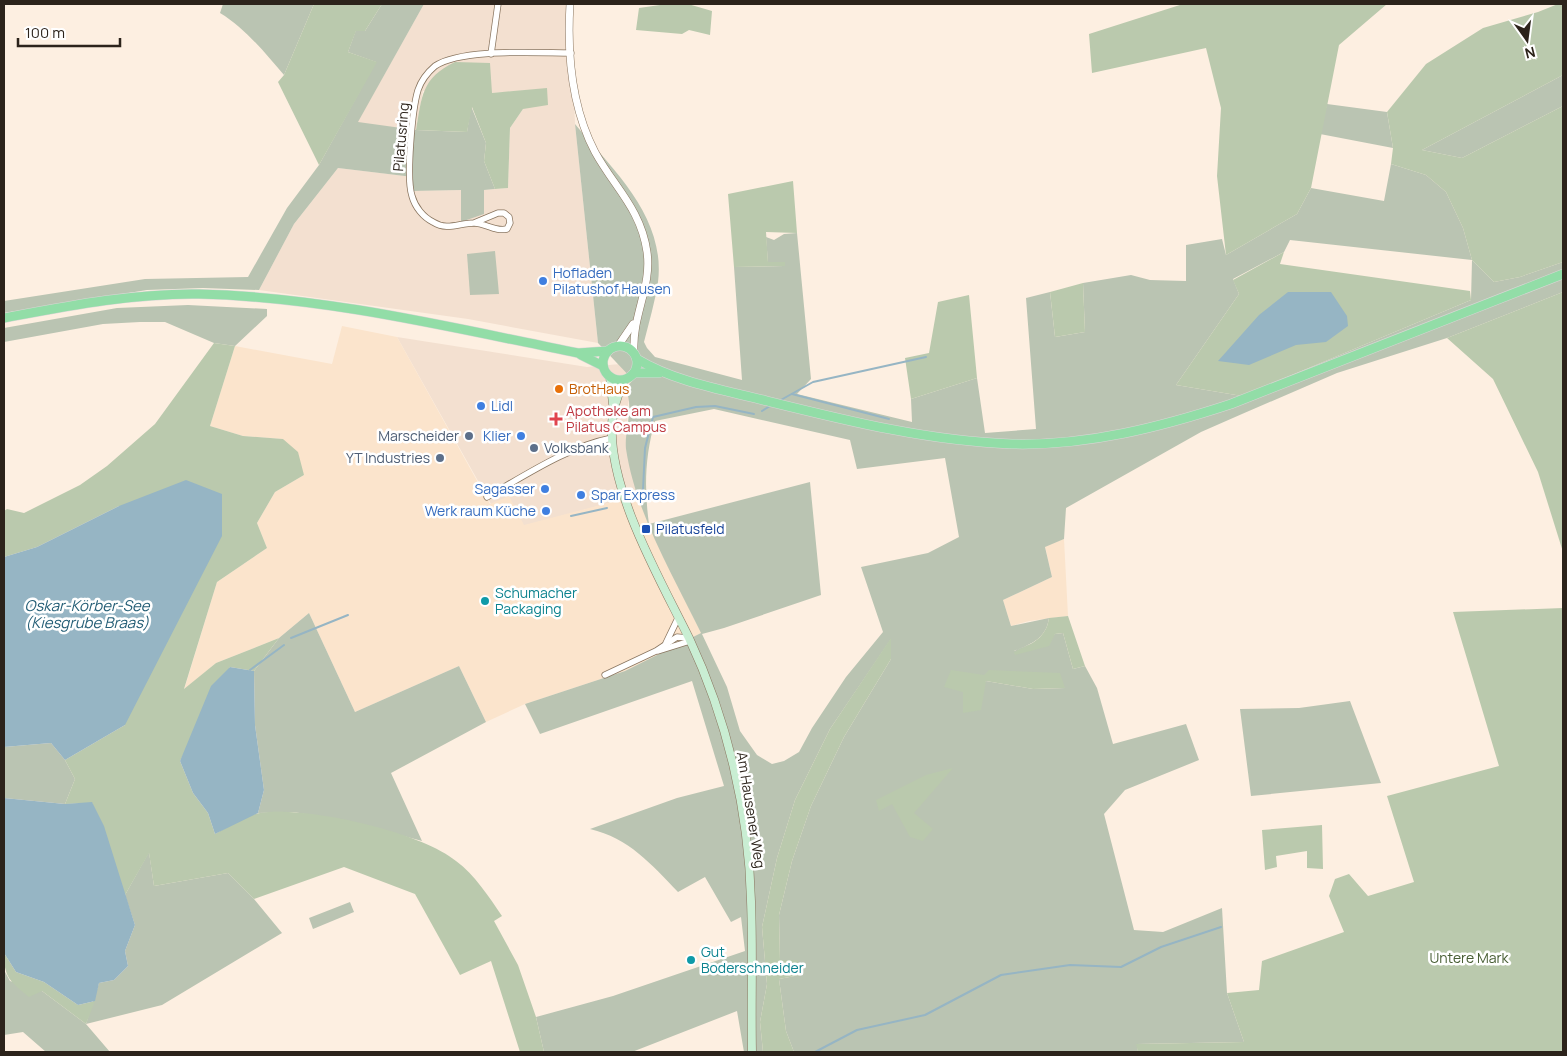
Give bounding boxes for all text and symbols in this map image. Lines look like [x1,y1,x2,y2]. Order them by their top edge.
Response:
scale bar [18,15,120,47]
north arrow [1502,15,1552,65]
text: 100 m [25,22,65,43]
text: N [1523,43,1537,64]
street label: Pilatusring [388,102,413,172]
place label: Hofladen Pilatushof Hausen [553,263,671,298]
marker: Hofladen Pilatushof Hausen [537,275,549,287]
place label: BrotHaus [569,379,629,398]
marker: BrotHaus [553,383,565,395]
place label: Lidl [491,396,513,415]
marker: Lidl [475,400,487,412]
place label: Apotheke am Pilatus Campus [566,401,666,436]
marker: Apotheke am Pilatus Campus [550,413,562,425]
place label: Marscheider [378,426,459,445]
place label: Klier [483,426,511,445]
marker: Marscheider [463,430,475,442]
marker: Klier [515,430,527,442]
place label: Volksbank [544,438,610,457]
marker: Volksbank [528,442,540,454]
place label: YT Industries [346,448,430,467]
marker: YT Industries [434,452,446,464]
place label: Sagasser [475,479,535,498]
marker: Sagasser [539,483,551,495]
place label: Spar Express [591,485,675,504]
marker: Spar Express [575,489,587,501]
place label: Werk raum Küche [425,501,536,520]
marker: Werk raum Küche [540,505,552,517]
place label: Pilatusfeld [656,519,724,538]
marker: Pilatusfeld [640,523,652,535]
place label: Schumacher Packaging [495,583,577,618]
water label: Oskar-Körber-See (Kiesgrube Braas) [25,595,151,633]
marker: Schumacher Packaging [479,595,491,607]
street label: Am Hausener Weg [733,750,770,869]
place label: Gut Boderschneider [701,942,804,977]
park label: Untere Mark [1429,948,1510,967]
marker: Gut Boderschneider [685,954,697,966]

